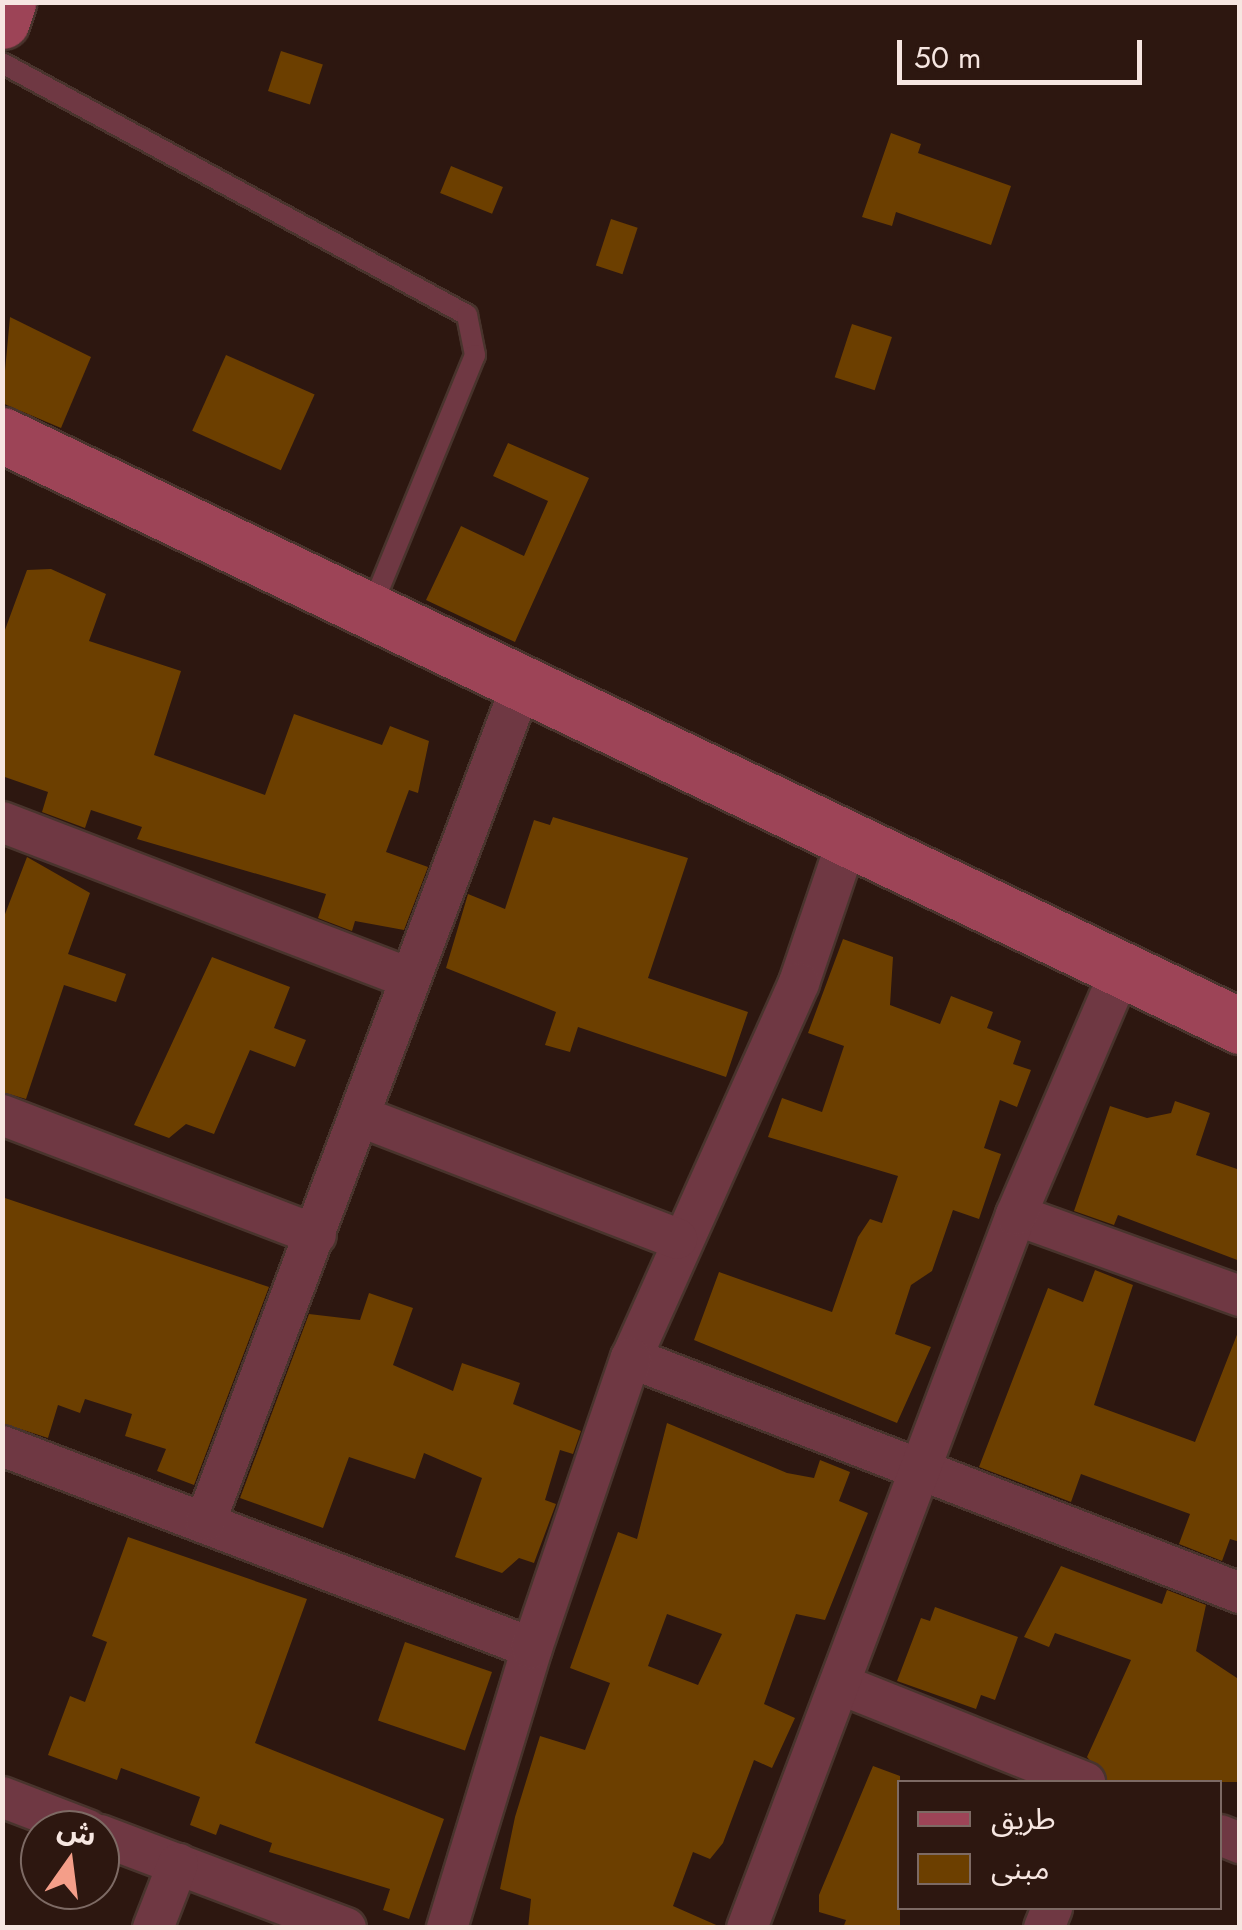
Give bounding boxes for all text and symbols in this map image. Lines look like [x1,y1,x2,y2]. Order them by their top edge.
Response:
scale bar [902,20,1147,82]
text: 50 m [914,36,981,79]
legend [897,1780,1222,1910]
text: طريق [991,1797,1056,1840]
text: ش [53,1808,100,1857]
north arrow [20,1810,120,1910]
text: مبنى [991,1847,1049,1890]

